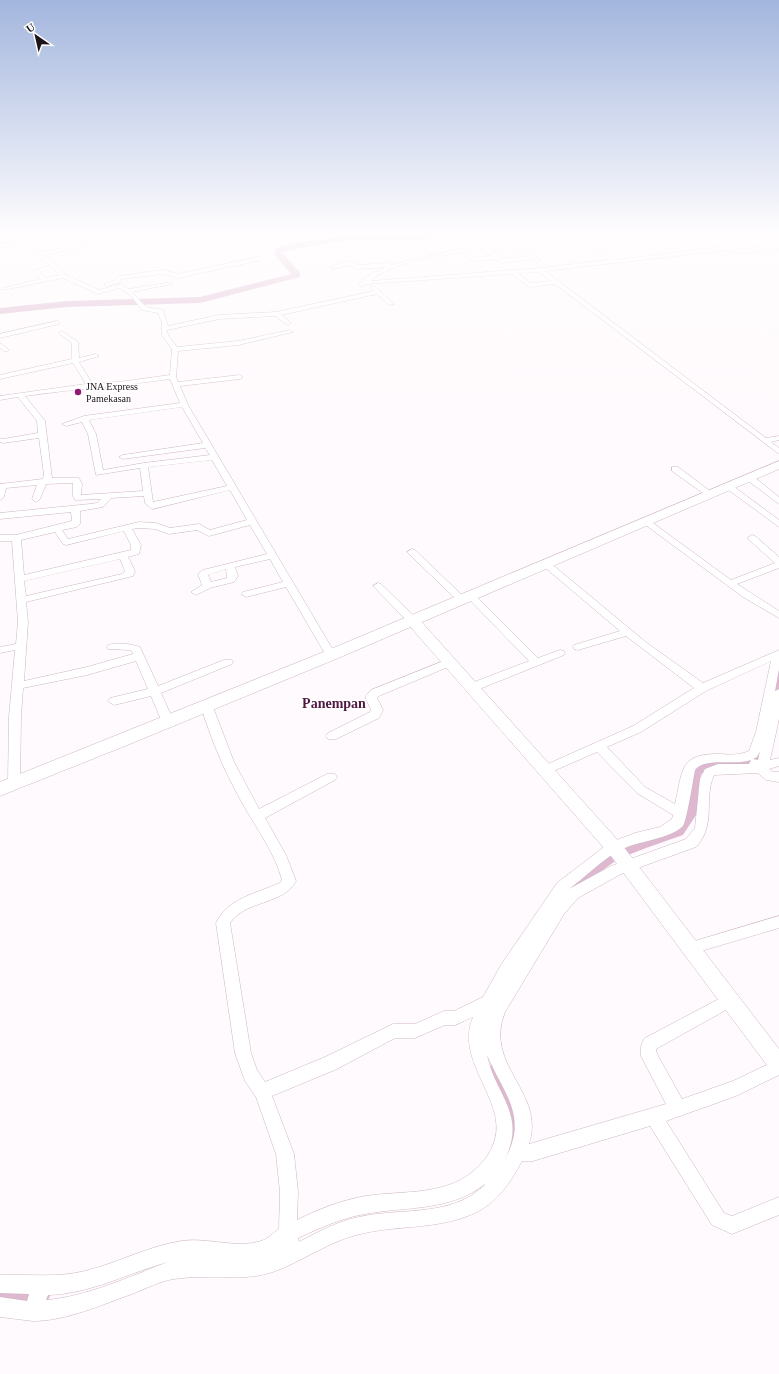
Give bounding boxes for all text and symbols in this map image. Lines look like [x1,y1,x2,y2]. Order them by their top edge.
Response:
north arrow [16,16,56,56]
text: U [24,20,37,35]
place label: JNA Express Pamekasan [86,381,138,404]
marker: JNA Express Pamekasan [73,387,83,397]
district label: Panempan [302,696,366,711]

